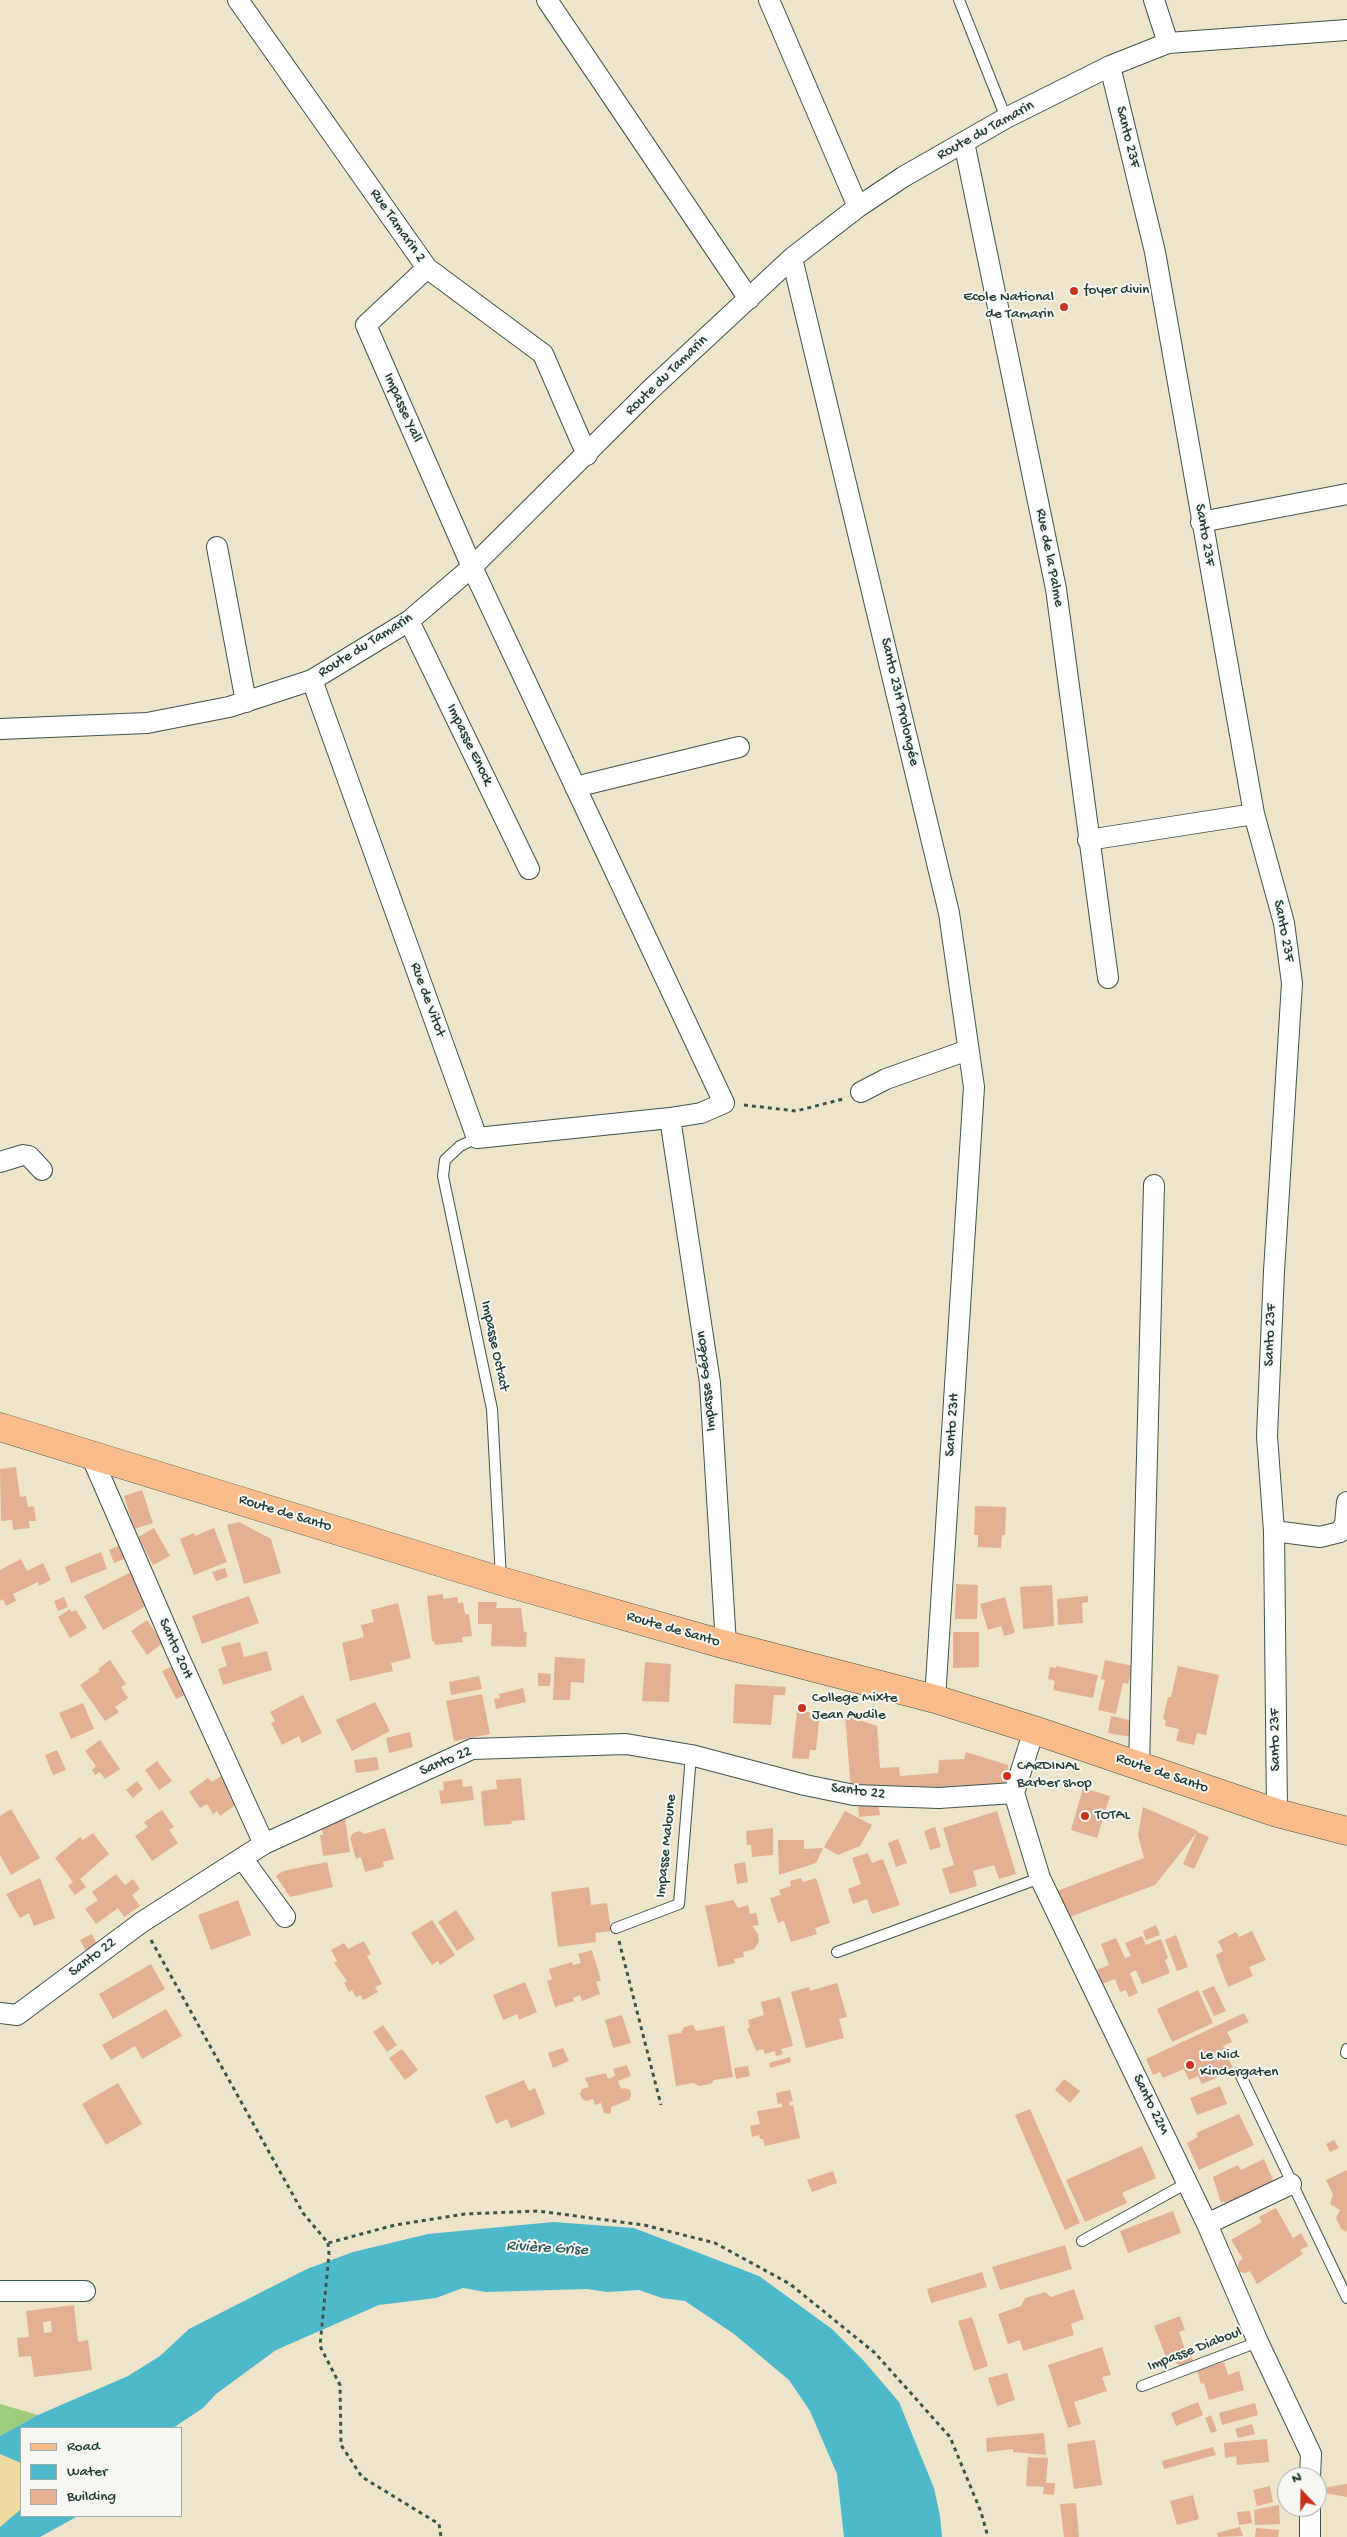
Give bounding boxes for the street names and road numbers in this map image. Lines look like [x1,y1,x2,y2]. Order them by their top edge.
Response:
street label: Route du Tamarin [934,97,1038,165]
street label: Santo 23F [1111,104,1143,170]
street label: Rue Tamarin 2 [365,186,429,266]
street label: Route du Tamarin [622,332,712,420]
street label: Impasse Yall [379,370,425,446]
street label: Santo 23F [1190,503,1218,567]
street label: Rue de la Palme [1031,507,1067,609]
street label: Route du Tamarin [315,610,417,682]
street label: Santo 23H Prolongée [876,636,922,768]
street label: Impasse Enock [442,701,496,789]
street label: Santo 23F [1268,899,1298,963]
street label: Rue de Vitot [405,960,449,1040]
street label: Impasse Octact [476,1299,512,1393]
street label: Santo 23F [1261,1303,1281,1367]
street label: Impasse Gédéon [693,1330,721,1432]
street label: Santo 23H [942,1393,964,1457]
street label: Route de Santo [236,1491,334,1537]
street label: Route de Santo [624,1608,722,1652]
street label: Santo 20H [154,1616,196,1682]
street label: Santo 23F [1266,1709,1286,1771]
street label: Santo 22 [417,1743,475,1781]
street label: Route de Santo [1113,1750,1211,1798]
street label: Santo 22 [830,1780,886,1804]
street label: Impasse Maloune [653,1793,681,1899]
street label: Santo 22 [66,1934,120,1982]
street label: Santo 22M [1128,2072,1172,2138]
street label: Impasse Diaboul [1145,2324,1245,2376]

